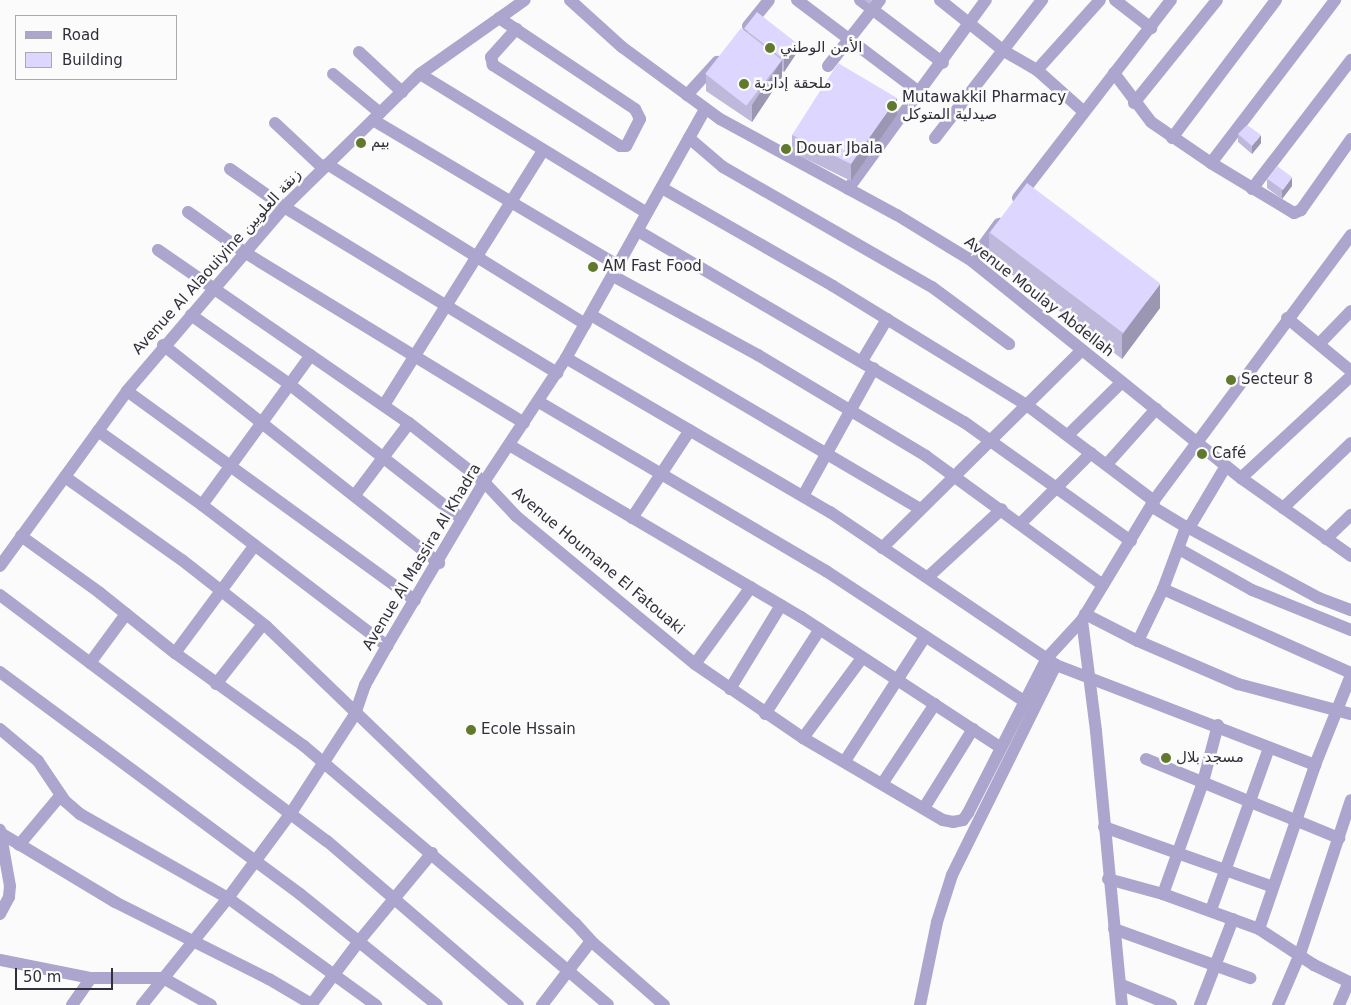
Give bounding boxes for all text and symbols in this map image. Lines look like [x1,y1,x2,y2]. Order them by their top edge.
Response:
legend [15,15,178,80]
text: Road [62,26,100,44]
place label: الأمن الوطني [780,39,862,57]
marker: الأمن الوطني [764,42,776,54]
text: Building [62,51,123,69]
place label: ملحقة إدارية [754,75,832,93]
marker: ملحقة إدارية [738,78,750,90]
place label: Mutawakkil Pharmacy صيدلية المتوكل [902,88,1066,123]
marker: Mutawakkil Pharmacy صيدلية المتوكل [886,100,898,112]
place label: بيم [371,134,390,152]
marker: بيم [355,137,367,149]
place label: Douar Jbala [796,140,883,158]
marker: Douar Jbala [780,143,792,155]
street label: Avenue Al Alaouiyine زنقة العلويين [129,166,305,358]
street label: Avenue Moulay Abdellah [961,233,1117,361]
place label: AM Fast Food [603,258,702,276]
marker: AM Fast Food [587,261,599,273]
place label: Secteur 8 [1241,371,1313,389]
marker: Secteur 8 [1225,374,1237,386]
place label: Café [1212,445,1246,463]
marker: Café [1196,448,1208,460]
street label: Avenue Al Massira Al Khadra [359,460,485,654]
street label: Avenue Houmane El Fatouaki [508,484,688,638]
place label: Ecole Hssain [481,721,576,739]
marker: Ecole Hssain [465,724,477,736]
place label: مسجد بلال [1176,749,1244,767]
marker: مسجد بلال [1160,752,1172,764]
scale bar [18,958,115,990]
text: 50 m [23,968,61,986]

